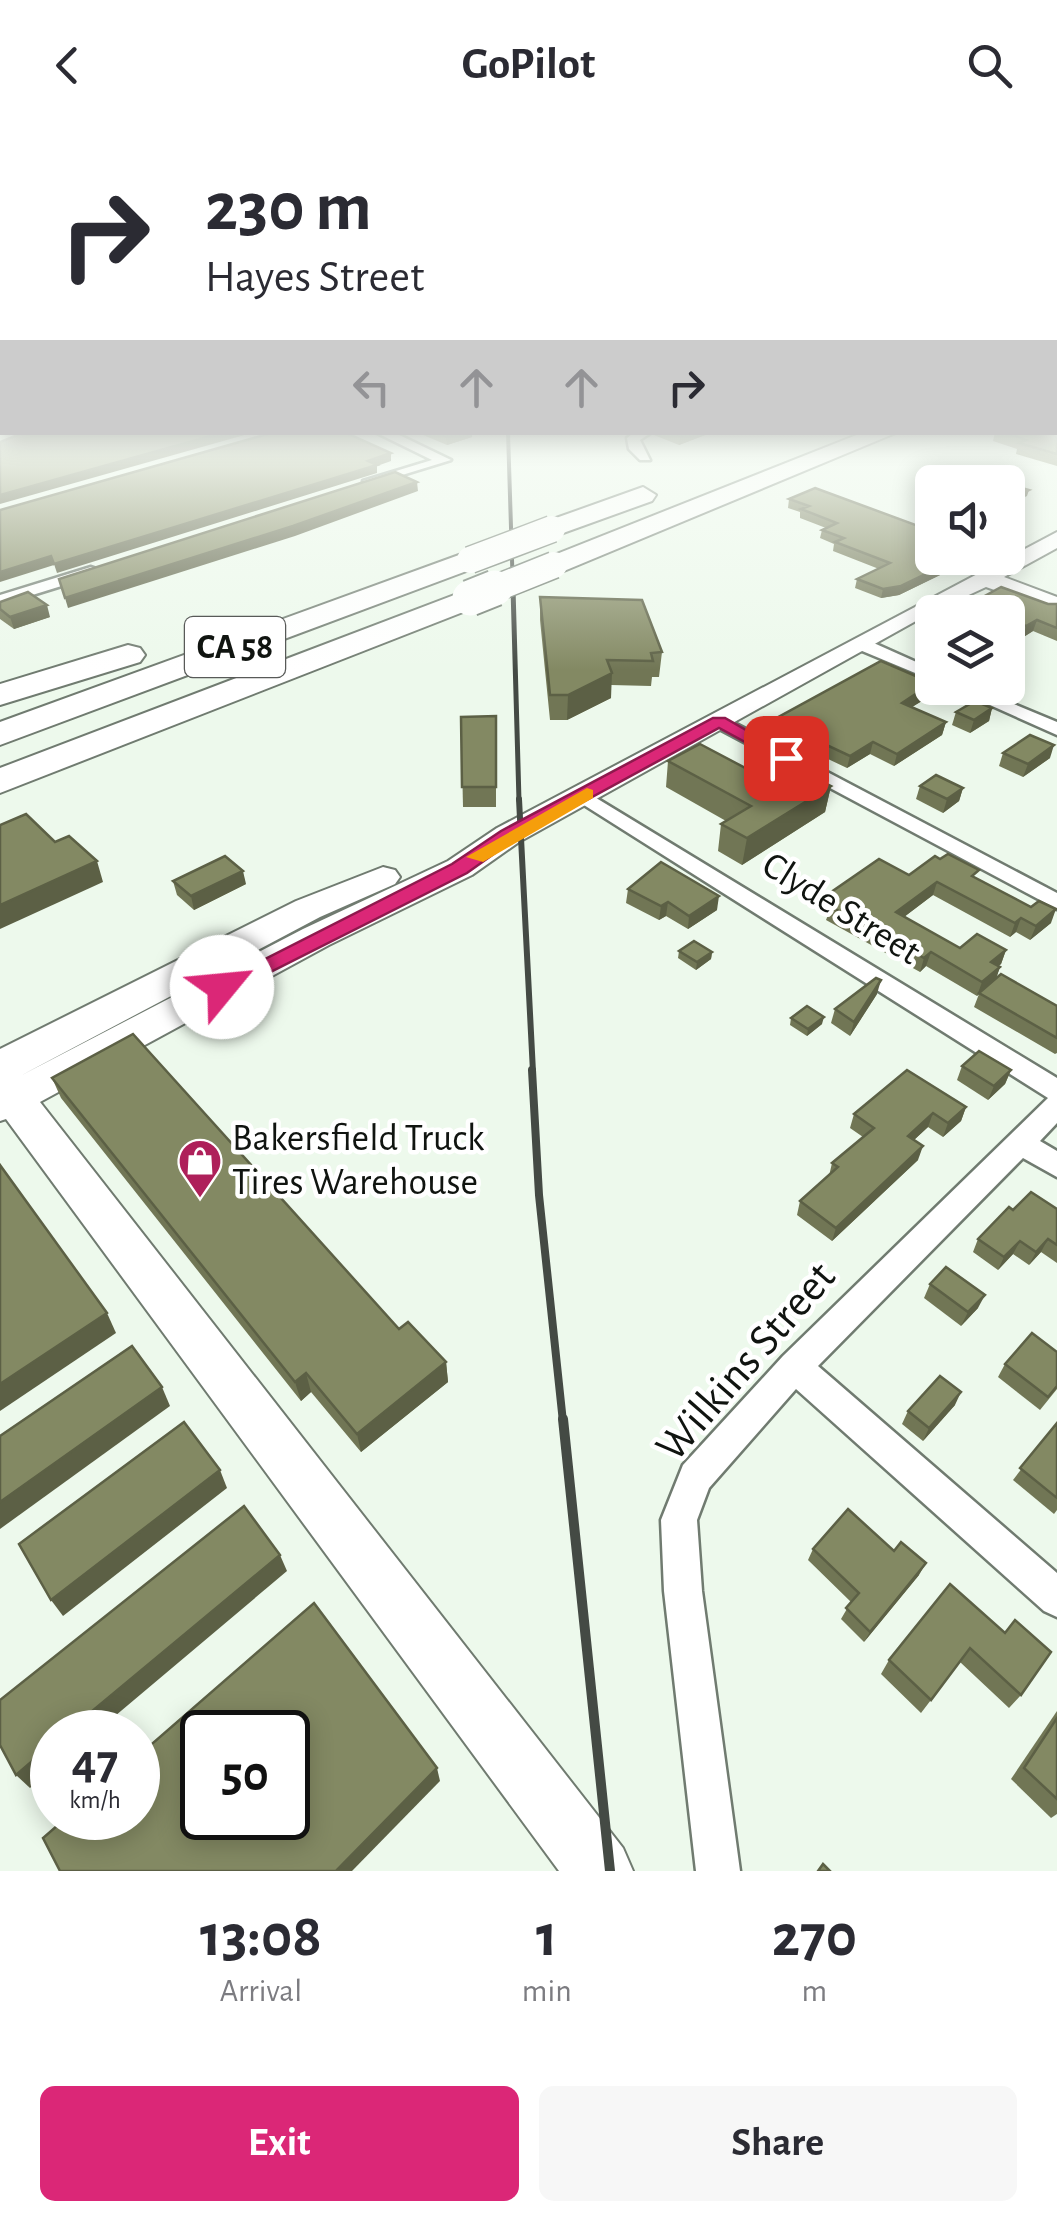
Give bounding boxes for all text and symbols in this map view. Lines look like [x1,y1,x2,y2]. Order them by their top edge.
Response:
icon: back [40,38,95,93]
icon: search [962,38,1017,93]
text: GoPilot [462,42,595,87]
icon: right [40,170,170,300]
text: 230 m [205,173,372,243]
text: Hayes Street [205,255,424,300]
icon: left [344,360,399,415]
icon: ahead [449,360,504,415]
icon: ahead [554,360,609,415]
icon: right [659,360,714,415]
map controls [915,465,1025,705]
button: sound [915,465,1025,575]
button: layers [915,595,1025,705]
road number: CA 58 [185,617,285,677]
pin [744,716,829,801]
icon: arrive [759,731,814,786]
street label: Clyde Street [756,846,926,972]
position arrow [170,935,274,1039]
place label: Bakersfield Truck Tires Warehouse [232,1120,485,1202]
shop icon: Bakersfield Truck Tires Warehouse [177,1138,223,1199]
street label: Wilkins Street [648,1254,844,1470]
speed limit sign: 50 [180,1710,310,1840]
text: 47 [72,1738,118,1788]
text: km/h [69,1788,121,1813]
text: 13:08 [200,1907,322,1967]
text: 1 [536,1907,558,1967]
text: 270 [772,1907,857,1967]
text: Arrival [220,1975,302,2007]
text: min [522,1975,572,2007]
text: m [802,1975,827,2007]
button: Exit [40,2086,519,2201]
button: Share [539,2086,1017,2201]

